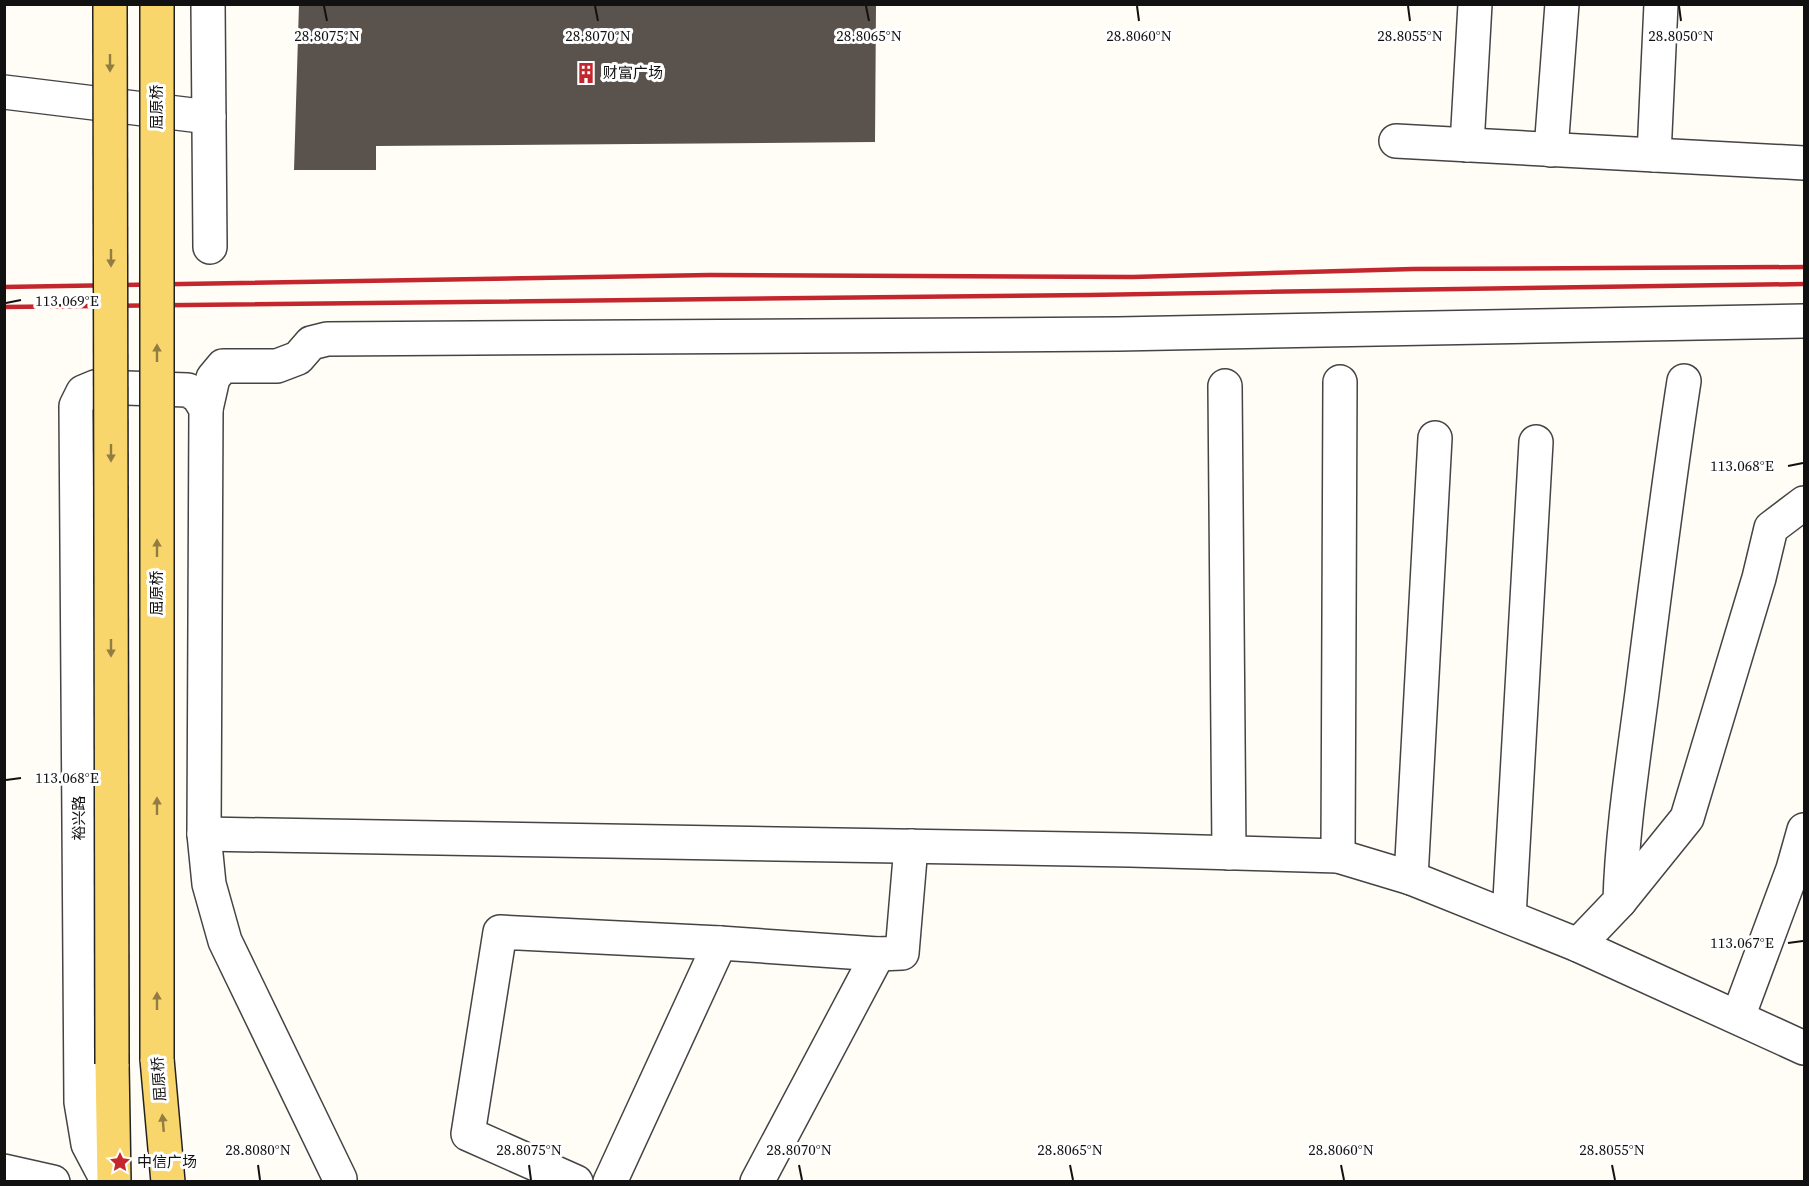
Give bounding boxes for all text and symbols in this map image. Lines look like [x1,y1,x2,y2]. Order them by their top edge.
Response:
text: 28.8075°N [294,25,360,46]
text: 28.8070°N [565,25,631,46]
text: 28.8065°N [836,25,902,46]
text: 28.8060°N [1106,25,1172,46]
text: 28.8055°N [1377,25,1443,46]
text: 28.8050°N [1648,25,1714,46]
one-way arrow [105,53,115,72]
building icon: 财富广场 [574,61,598,85]
place label: 财富广场 [603,62,663,83]
street label: 屈原桥 [146,84,167,130]
one-way arrow [106,248,116,267]
text: 113.069°E [35,290,99,311]
one-way arrow [152,343,162,362]
one-way arrow [106,443,116,462]
text: 113.068°E [1710,455,1774,476]
one-way arrow [152,538,162,557]
street label: 屈原桥 [146,570,167,616]
one-way arrow [106,638,116,657]
text: 113.068°E [35,767,99,788]
street label: 裕兴路 [68,795,89,841]
one-way arrow [152,796,162,815]
text: 113.067°E [1710,932,1774,953]
one-way arrow [152,991,162,1010]
street label: 屈原桥 [146,1056,171,1102]
one-way arrow [158,1114,168,1133]
text: 28.8080°N [225,1139,291,1160]
text: 28.8075°N [496,1139,562,1160]
text: 28.8070°N [766,1139,832,1160]
text: 28.8065°N [1037,1139,1103,1160]
text: 28.8060°N [1308,1139,1374,1160]
text: 28.8055°N [1579,1139,1645,1160]
place icon: 中信广场 [108,1150,132,1174]
place label: 中信广场 [137,1151,197,1172]

